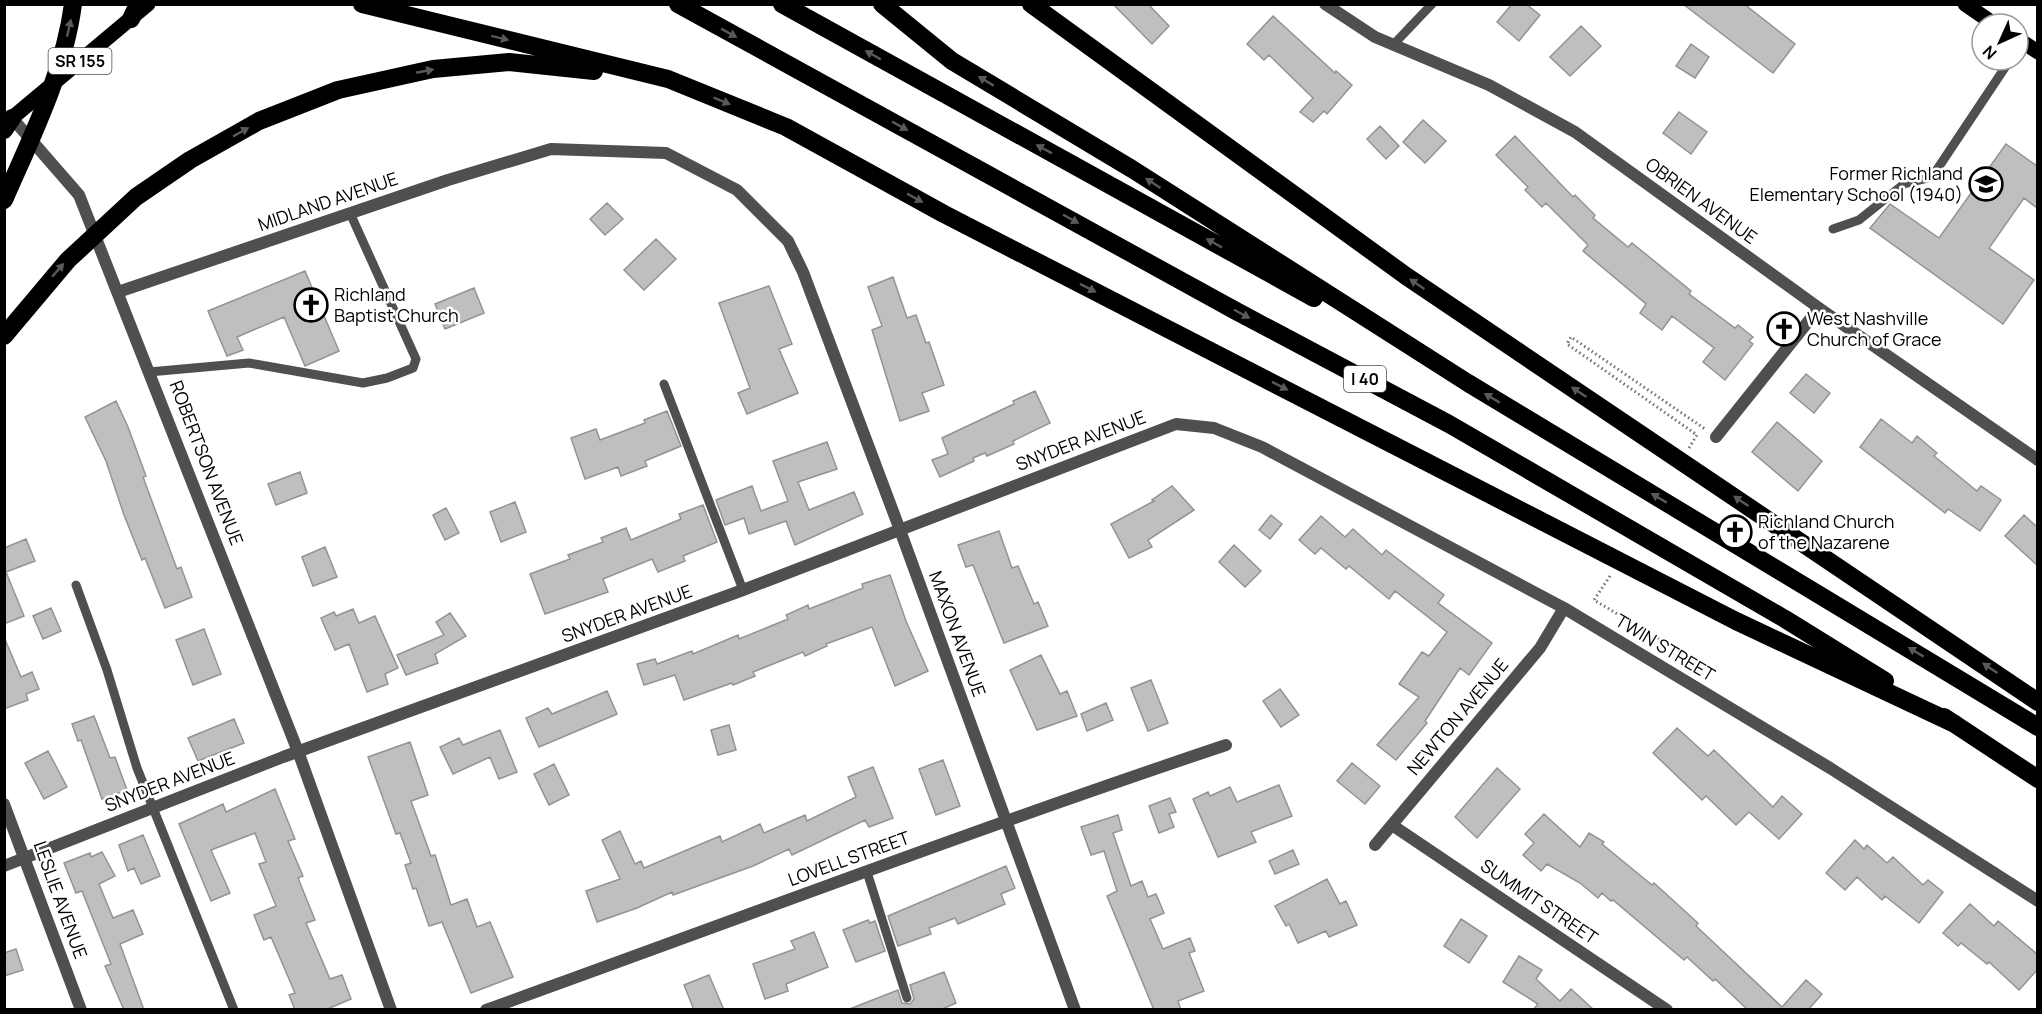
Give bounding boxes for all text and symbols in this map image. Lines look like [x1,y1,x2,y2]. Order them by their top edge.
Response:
north arrow [1970,12,2030,72]
one-way arrow [65,18,74,37]
one-way arrow [721,28,738,38]
one-way arrow [491,34,509,44]
text: N [1978,41,2001,64]
road number: SR 155 [48,48,112,74]
one-way arrow [864,50,881,60]
one-way arrow [416,66,435,75]
one-way arrow [978,76,994,87]
one-way arrow [713,97,731,106]
one-way arrow [892,121,909,131]
one-way arrow [233,126,249,137]
one-way arrow [1035,144,1052,154]
street label: OBRIEN AVENUE [1641,152,1762,249]
place label: Former Richland Elementary School (1940) [1750,161,1963,206]
street label: MIDLAND AVENUE [255,166,401,236]
school or university icon: Former Richland Elementary School (1940) [1968,166,2004,202]
one-way arrow [1145,177,1161,188]
one-way arrow [907,193,924,203]
one-way arrow [1063,214,1080,224]
one-way arrow [1206,238,1223,248]
one-way arrow [52,262,65,278]
one-way arrow [1409,279,1425,290]
place label: Richland Baptist Church [334,282,459,327]
one-way arrow [1079,283,1096,293]
church icon: Richland Baptist Church [293,287,329,323]
place label: West Nashville Church of Grace [1807,306,1942,351]
one-way arrow [1234,309,1251,319]
church icon: West Nashville Church of Grace [1766,311,1802,347]
road number: I 40 [1344,366,1386,392]
street label: ROBERTSON AVENUE [165,377,249,548]
one-way arrow [1271,381,1289,391]
one-way arrow [1571,387,1587,398]
one-way arrow [1484,392,1500,403]
street label: SNYDER AVENUE [1012,404,1149,476]
one-way arrow [1650,493,1667,503]
one-way arrow [1733,496,1749,507]
place label: Richland Church of the Nazarene [1758,509,1895,554]
church icon: Richland Church of the Nazarene [1717,514,1753,550]
street label: MAXON AVENUE [924,567,992,700]
street label: SNYDER AVENUE [558,578,695,648]
street label: TWIN STREET [1611,608,1720,686]
one-way arrow [1908,647,1924,658]
street label: NEWTON AVENUE [1401,653,1513,780]
one-way arrow [1982,663,1998,674]
street label: SNYDER AVENUE [101,745,238,817]
street label: LOVELL STREET [784,825,913,891]
street label: LESLIE AVENUE [28,837,93,962]
street label: SUMMIT STREET [1476,853,1603,949]

